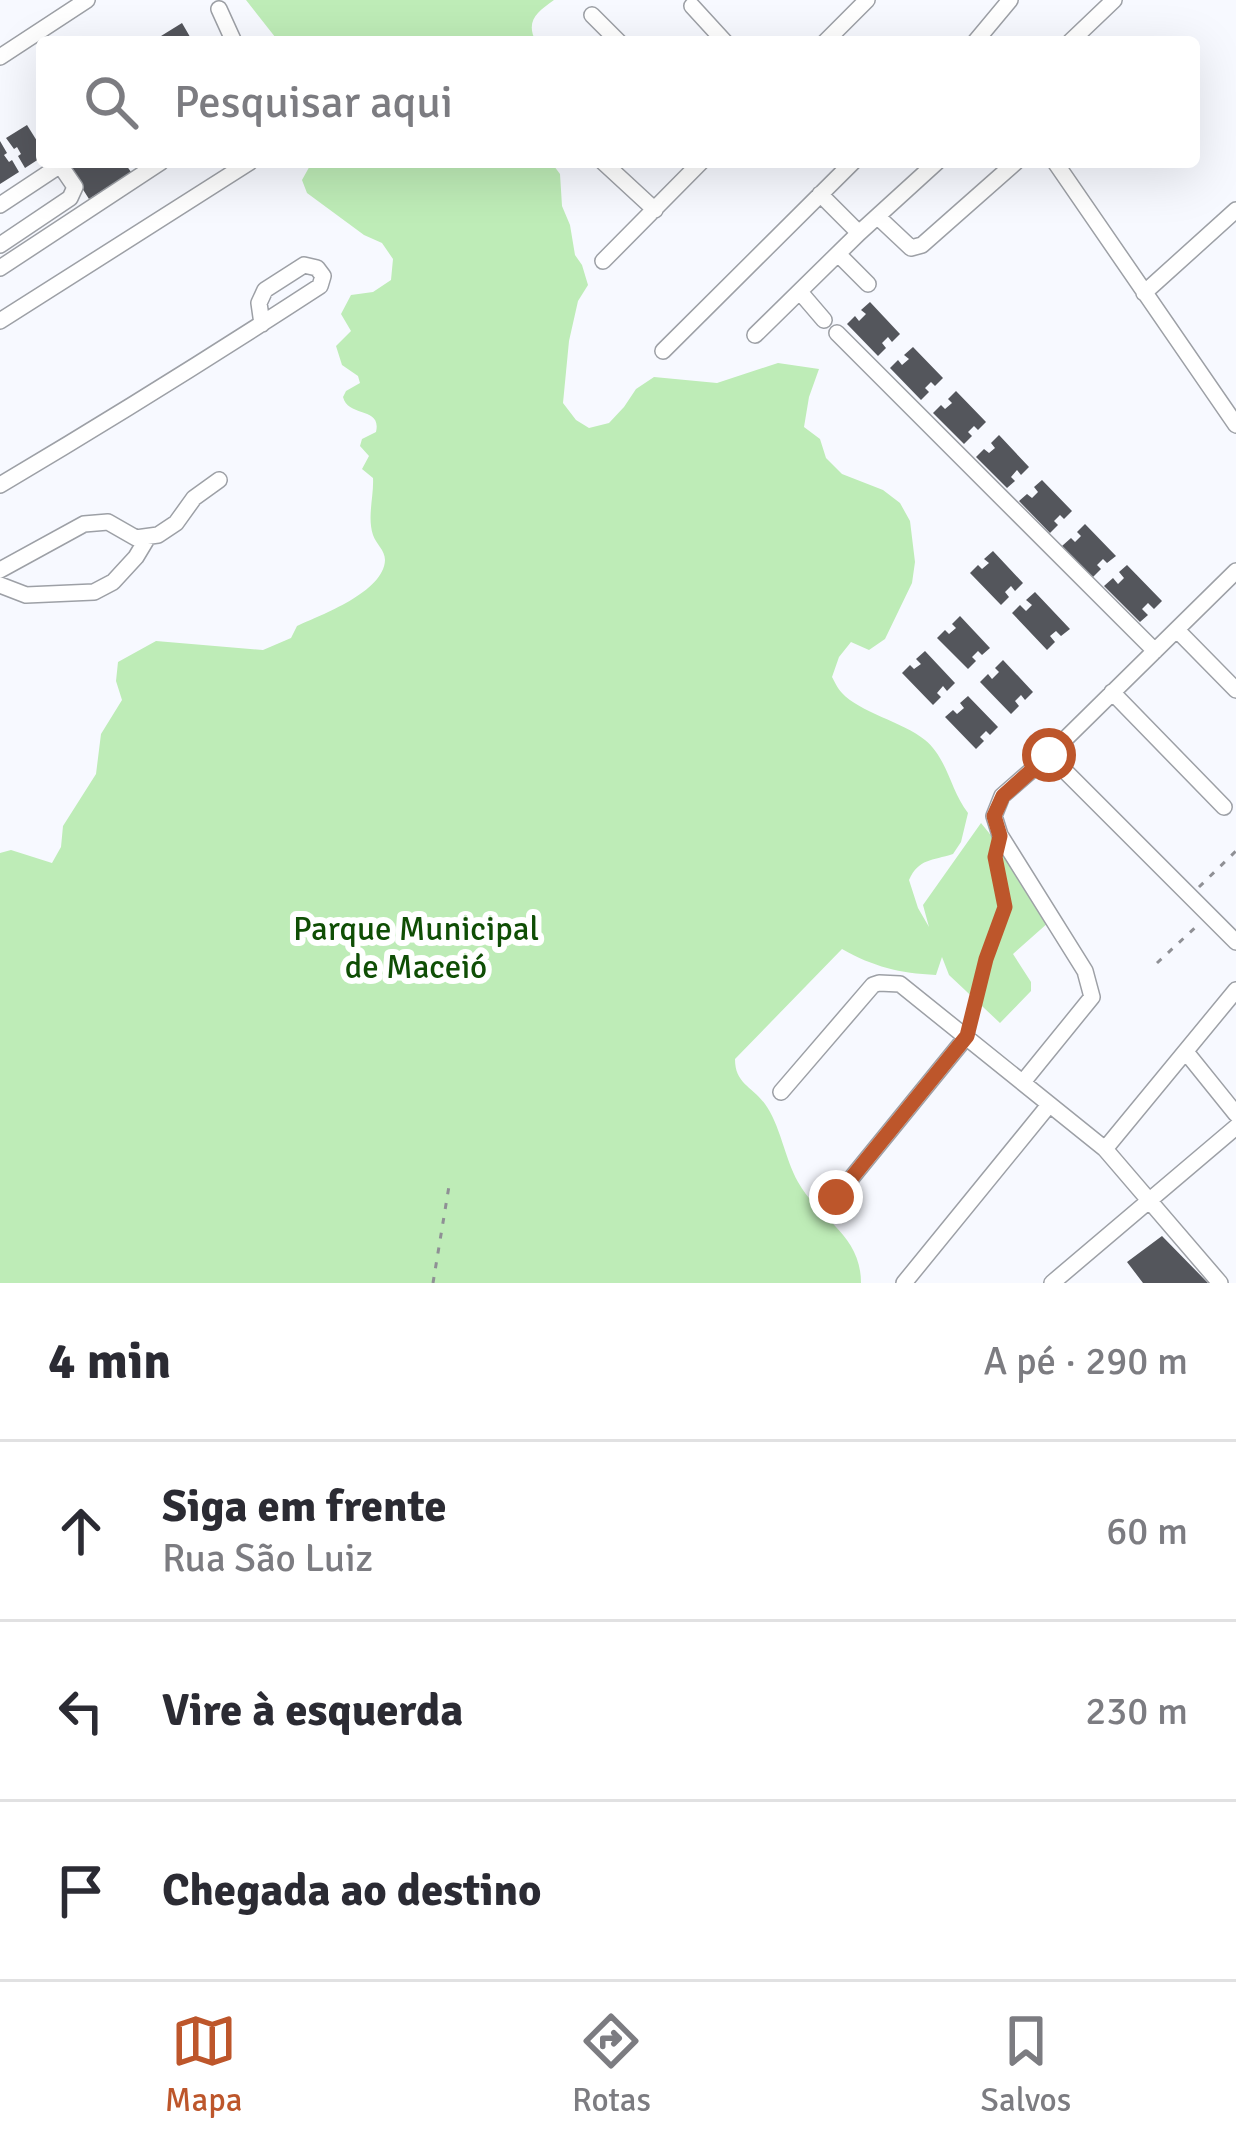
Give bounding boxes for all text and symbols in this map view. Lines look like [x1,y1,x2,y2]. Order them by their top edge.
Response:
search box [36,36,1200,168]
icon: search [78,69,144,135]
text: Pesquisar aqui [174,75,453,130]
route start [1022,728,1076,782]
park label: Parque Municipal de Maceió [293,909,539,988]
route end [809,1170,863,1224]
text: 4 min [48,1330,171,1393]
text: A pé · 290 m [984,1337,1188,1385]
text: Siga em frente [162,1479,447,1534]
icon: ahead [48,1498,114,1564]
text: 60 m [1106,1507,1188,1555]
text: Rua São Luiz [162,1534,373,1582]
icon: left [48,1678,114,1744]
text: Vire à esquerda [162,1683,463,1738]
text: 230 m [1085,1687,1188,1735]
icon: arrive [48,1858,114,1924]
text: Chegada ao destino [162,1863,542,1918]
tab: Mapa [165,2008,242,2121]
tab: Rotas [572,2008,651,2121]
tab: Salvos [981,2008,1071,2121]

